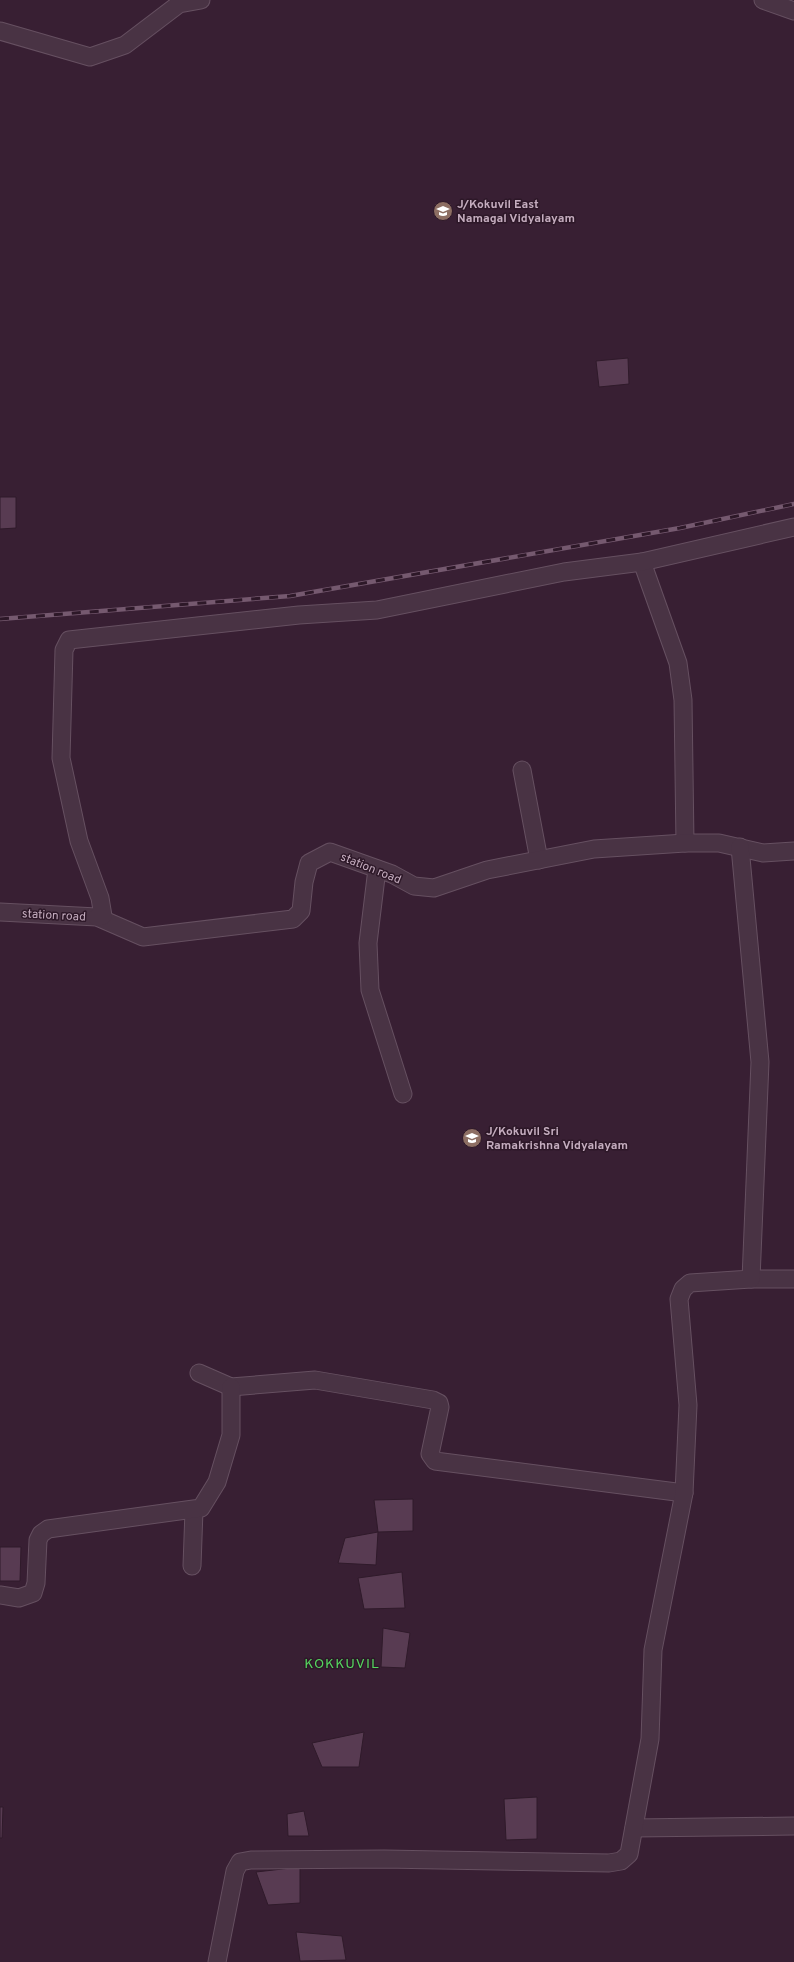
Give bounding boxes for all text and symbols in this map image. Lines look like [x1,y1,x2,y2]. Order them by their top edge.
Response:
place label: J/Kokuvil East Namagal Vidyalayam [457,197,575,227]
school or university icon: J/Kokuvil East Namagal Vidyalayam [432,200,454,222]
street label: station road [338,850,403,888]
street label: station road [22,906,86,926]
place label: J/Kokuvil Sri Ramakrishna Vidyalayam [486,1124,628,1154]
school or university icon: J/Kokuvil Sri Ramakrishna Vidyalayam [461,1127,483,1149]
district label: KOKKUVIL [304,1656,380,1673]

